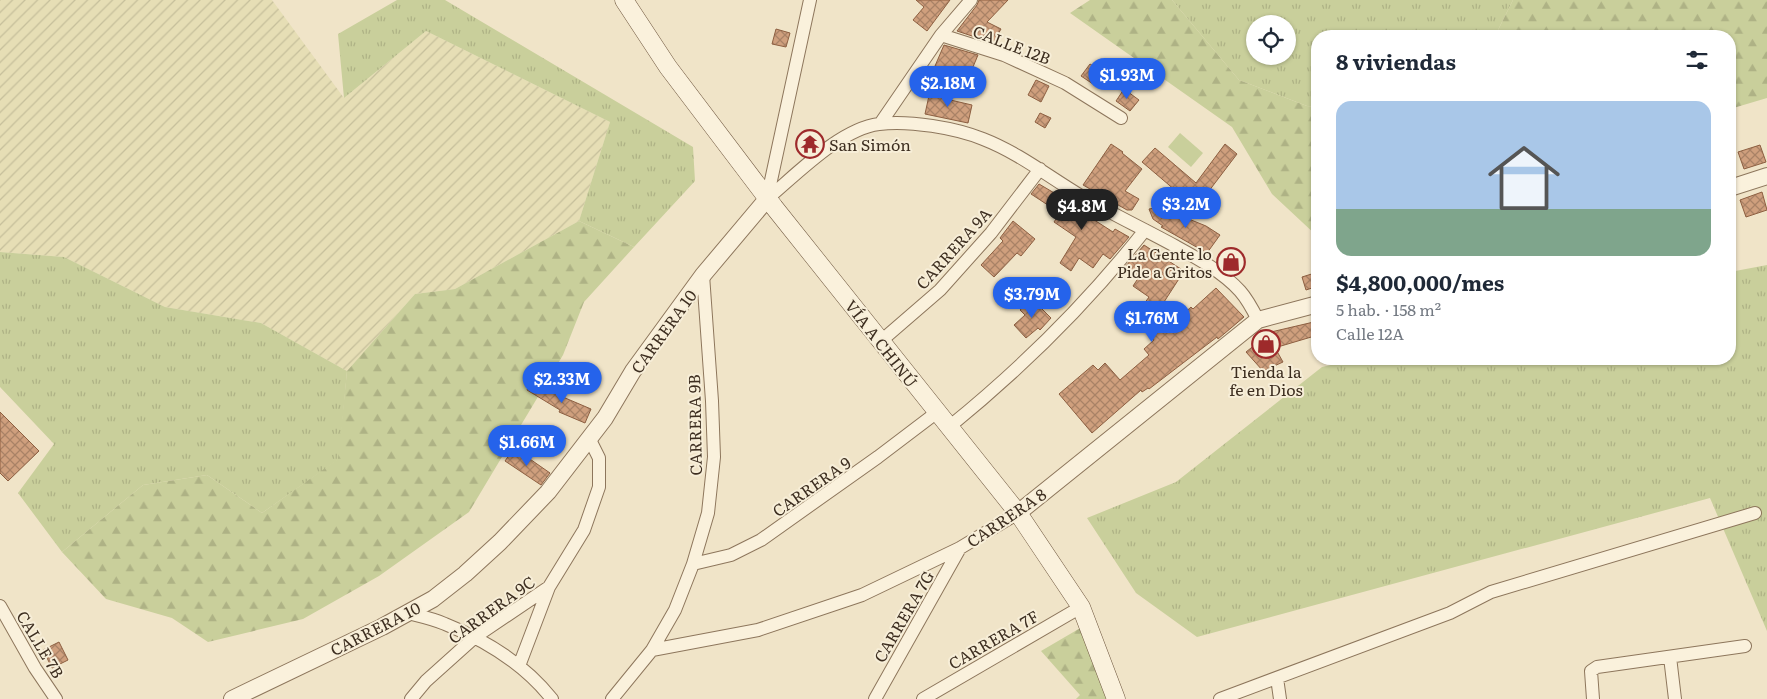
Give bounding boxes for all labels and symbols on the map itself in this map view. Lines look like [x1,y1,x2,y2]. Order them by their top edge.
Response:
street label: CALLE 12B [970,18,1054,70]
pin: $1.93M [1086,58,1168,100]
pin: $2.18M [907,66,989,108]
temple icon: San Simón [795,129,825,159]
place label: San Simón [829,132,911,156]
pin: $3.2M [1151,186,1221,229]
pin: $4.8M [1047,188,1117,231]
street label: CARRERA 9A [910,202,996,294]
place label: La Gente lo Pide a Gritos [1117,241,1212,283]
shop icon: La Gente lo Pide a Gritos [1216,247,1246,277]
pin: $3.79M [991,276,1073,319]
street label: CARRERA 10 [624,284,702,378]
street label: VÍA A CHINÚ [840,294,924,392]
pin: $1.76M [1111,300,1193,343]
shop icon: Tienda la fe en Dios [1251,329,1281,359]
place label: Tienda la fe en Dios [1229,359,1303,401]
pin: $2.33M [521,362,603,404]
street label: CARRERA 9B [681,374,707,476]
pin: $1.66M [486,424,568,467]
street label: CARRERA 9 [767,450,855,522]
street label: CARRERA 8 [961,481,1051,553]
street label: CARRERA 7G [867,566,939,666]
street label: CARRERA 9C [443,569,539,649]
street label: CARRERA 10 [326,595,424,661]
street label: CARRERA 7F [943,603,1043,675]
street label: CALLE 7B [11,606,71,682]

